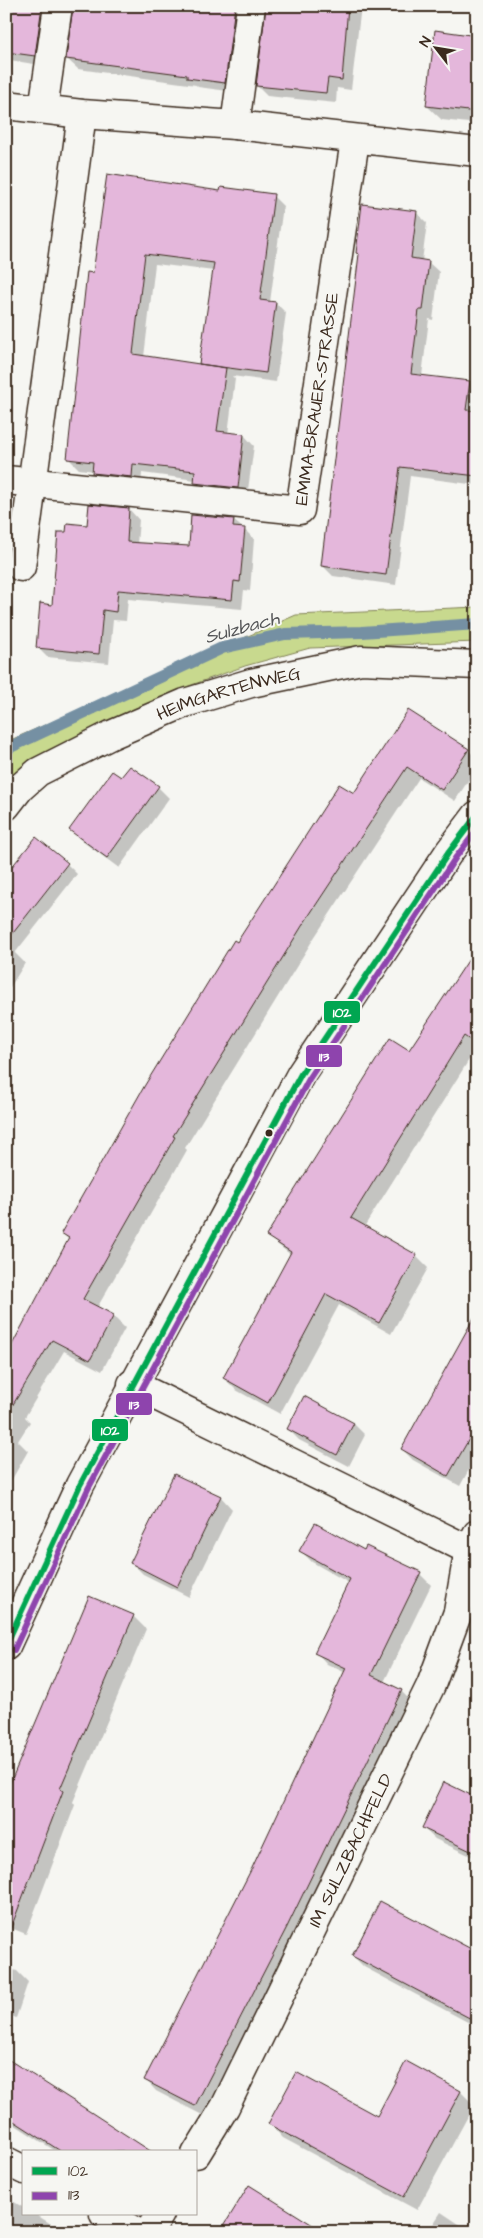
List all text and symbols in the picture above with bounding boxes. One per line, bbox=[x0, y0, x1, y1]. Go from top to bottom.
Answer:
north arrow bbox=[410, 22, 460, 72]
text: N bbox=[415, 33, 437, 51]
street label: EMMA-BRAUER-STRASSE bbox=[288, 290, 345, 507]
water label: Sulzbach bbox=[202, 605, 284, 651]
street label: HEIMGARTENWEG bbox=[153, 660, 303, 726]
line badge: 102 bbox=[323, 1000, 361, 1024]
text: 102 bbox=[333, 1003, 352, 1023]
line badge: 113 bbox=[305, 1044, 343, 1068]
text: 113 bbox=[319, 1047, 330, 1067]
unlabelled marker bbox=[264, 1128, 274, 1138]
line badge: 113 bbox=[115, 1392, 153, 1416]
text: 113 bbox=[129, 1395, 140, 1415]
line badge: 102 bbox=[91, 1418, 129, 1442]
text: 102 bbox=[101, 1421, 120, 1441]
street label: IM SULZBACHFELD bbox=[302, 1769, 399, 1931]
legend bbox=[22, 2150, 198, 2216]
text: 102 bbox=[68, 2161, 88, 2182]
text: 113 bbox=[68, 2185, 80, 2206]

